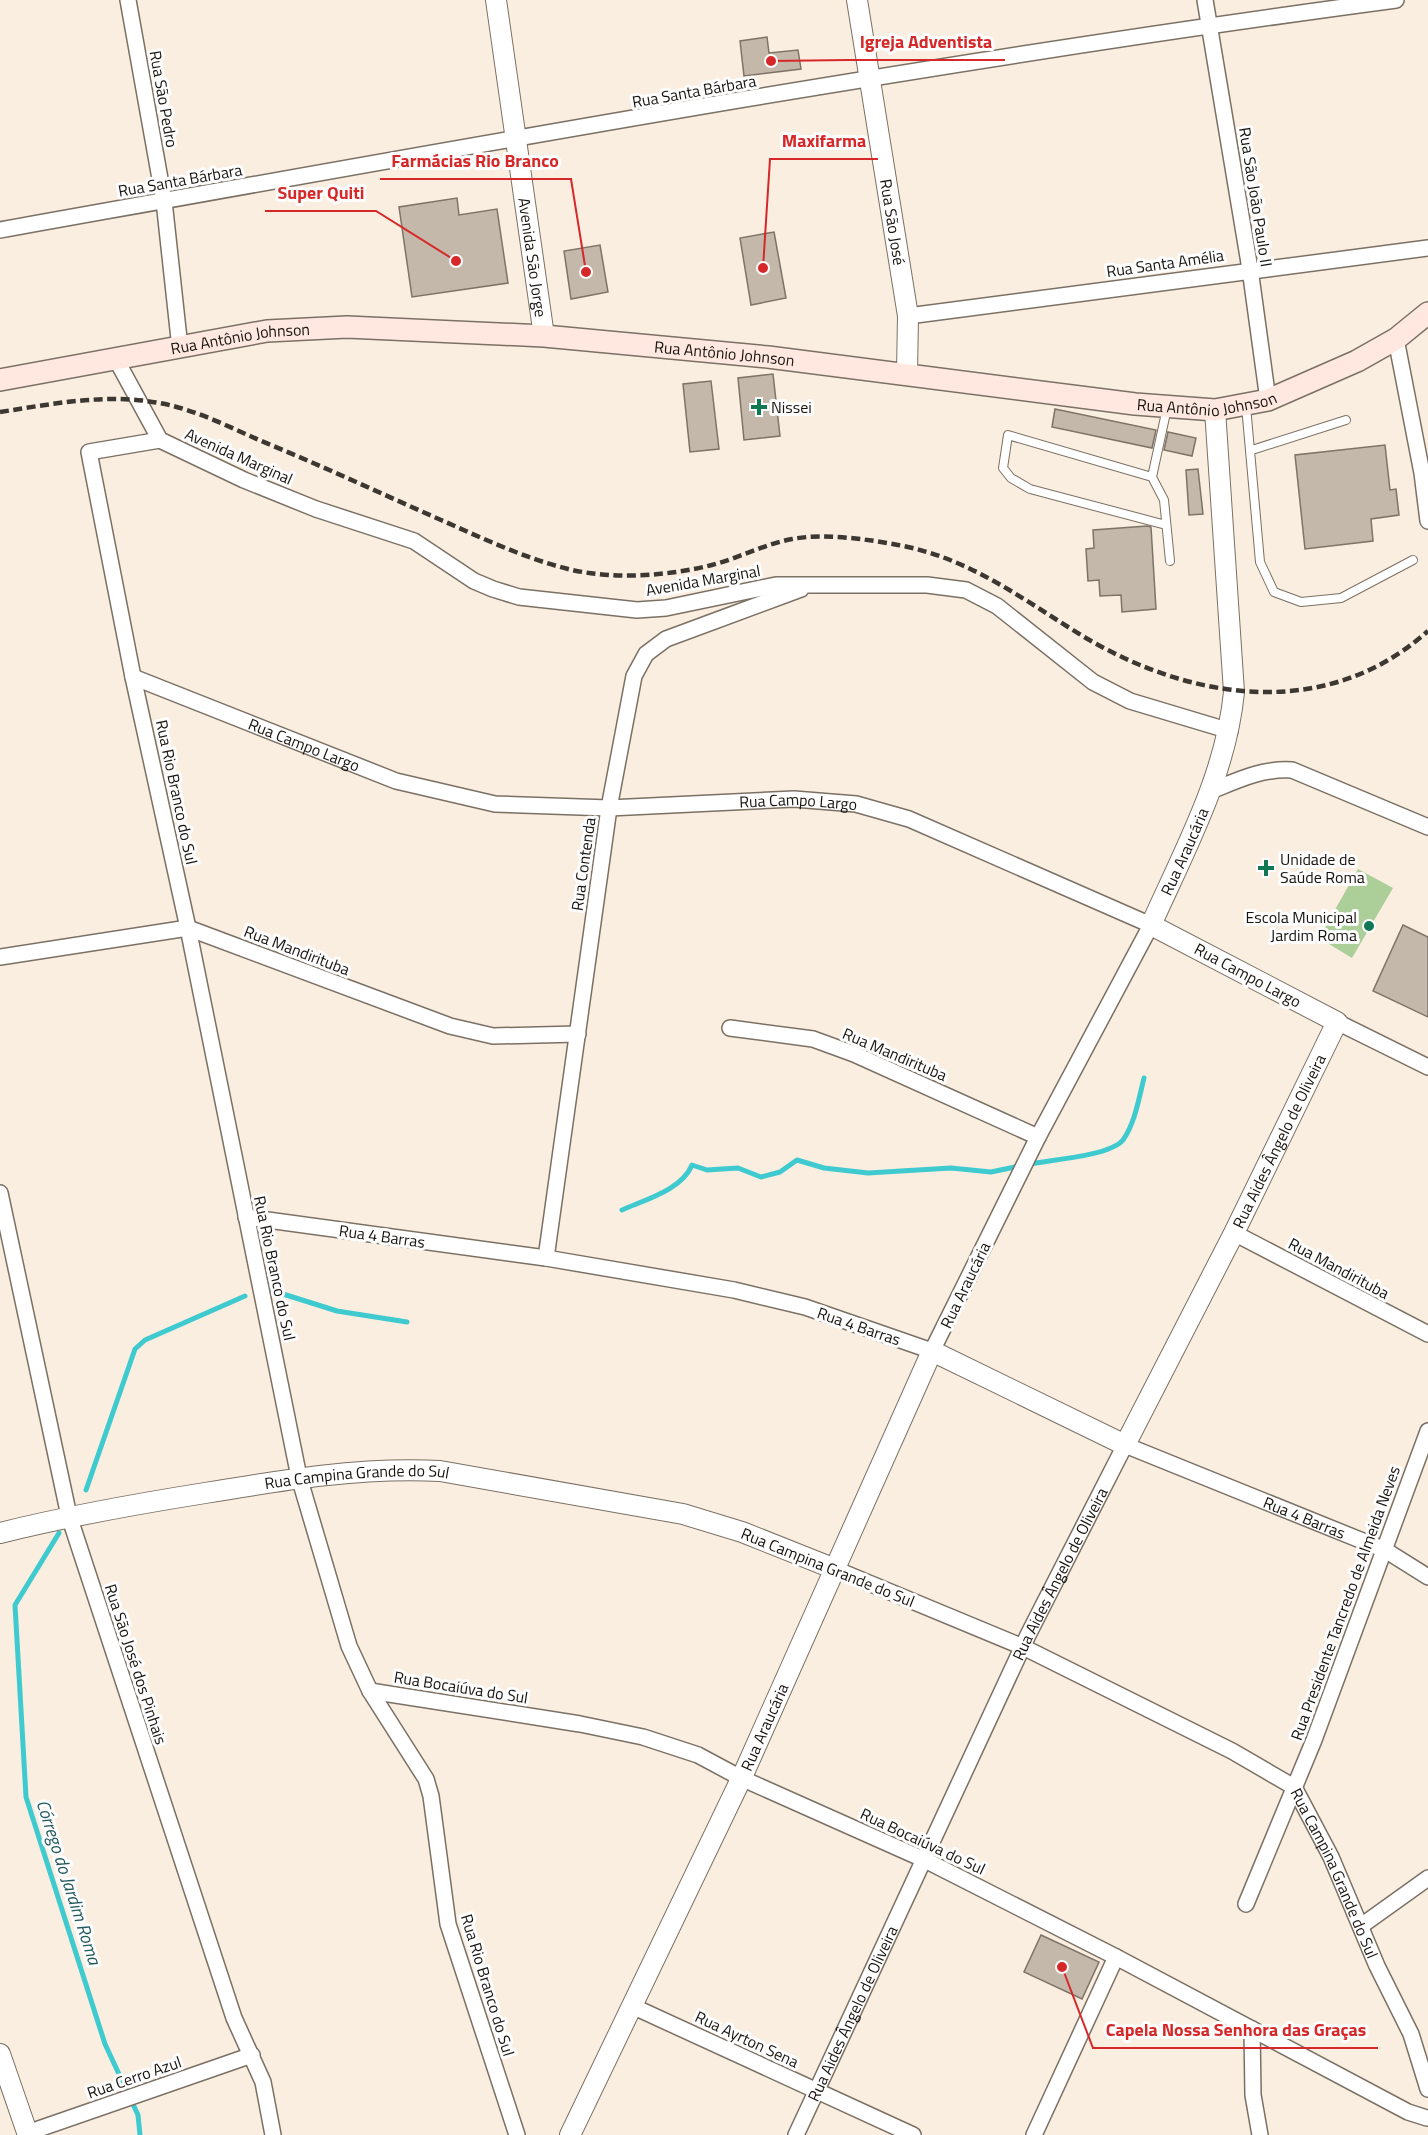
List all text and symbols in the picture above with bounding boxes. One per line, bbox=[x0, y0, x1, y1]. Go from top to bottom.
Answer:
callout: Igreja Adventista bbox=[848, 24, 1005, 60]
text: Igreja Adventista bbox=[860, 28, 992, 55]
street label: Rua São Pedro bbox=[144, 49, 184, 149]
street label: Rua Santa Bárbara bbox=[630, 68, 758, 114]
callout: Maxifarma bbox=[770, 123, 878, 159]
street label: Rua São João Paulo II bbox=[1233, 126, 1279, 268]
text: Maxifarma bbox=[782, 127, 866, 154]
callout: Farmácias Rio Branco bbox=[380, 143, 571, 179]
text: Farmácias Rio Branco bbox=[391, 147, 559, 174]
street label: Rua Santa Bárbara bbox=[116, 157, 244, 203]
callout: Super Quiti bbox=[265, 175, 376, 211]
street label: Rua São José bbox=[874, 177, 912, 267]
text: Super Quiti bbox=[278, 179, 364, 206]
street label: Avenida São Jorge bbox=[512, 196, 553, 319]
street label: Rua Santa Amélia bbox=[1105, 243, 1225, 283]
street label: Rua Antônio Johnson bbox=[169, 317, 311, 360]
street label: Rua Antônio Johnson bbox=[653, 334, 796, 372]
street label: Rua Antônio Johnson bbox=[1136, 386, 1281, 423]
place label: Nissei bbox=[771, 395, 812, 419]
marker: Nissei bbox=[752, 400, 766, 414]
street label: Avenida Marginal bbox=[181, 421, 297, 491]
street label: Avenida Marginal bbox=[644, 558, 762, 602]
street label: Rua Campo Largo bbox=[245, 712, 364, 778]
street label: Rua Rio Branco do Sul bbox=[150, 717, 204, 867]
street label: Rua Campo Largo bbox=[739, 787, 858, 816]
street label: Rua Araucária bbox=[1154, 804, 1214, 899]
street label: Rua Contenda bbox=[565, 816, 601, 912]
place label: Unidade de Saúde Roma bbox=[1280, 847, 1365, 889]
marker: Unidade de Saúde Roma bbox=[1257, 859, 1275, 877]
place label: Escola Municipal Jardim Roma bbox=[1245, 905, 1357, 947]
street label: Rua Mandirituba bbox=[241, 919, 353, 981]
marker: Escola Municipal Jardim Roma bbox=[1362, 919, 1376, 933]
street label: Rua Campo Largo bbox=[1190, 937, 1306, 1013]
street label: Rua Mandirituba bbox=[839, 1021, 951, 1087]
street label: Rua Aides Ângelo de Oliveira bbox=[1226, 1050, 1332, 1232]
street label: Rua Rio Branco do Sul bbox=[248, 1193, 302, 1343]
street label: Rua 4 Barras bbox=[337, 1218, 427, 1254]
street label: Rua Mandirituba bbox=[1284, 1231, 1394, 1305]
street label: Rua Araucária bbox=[934, 1238, 996, 1332]
street label: Rua 4 Barras bbox=[814, 1301, 904, 1351]
street label: Rua Campina Grande do Sul bbox=[263, 1458, 451, 1495]
street label: Rua Presidente Tancredo de Almeida Neves bbox=[1284, 1462, 1406, 1744]
street label: Rua Aides Ângelo de Oliveira bbox=[1006, 1483, 1113, 1664]
street label: Rua 4 Barras bbox=[1260, 1490, 1349, 1545]
street label: Rua Campina Grande do Sul bbox=[738, 1521, 918, 1613]
street label: Rua São José dos Pinhais bbox=[99, 1581, 173, 1747]
street label: Rua Bocaiúva do Sul bbox=[392, 1665, 530, 1709]
street label: Rua Araucária bbox=[734, 1679, 794, 1775]
street label: Rua Campina Grande do Sul bbox=[1285, 1784, 1384, 1962]
water label: Córrego do Jardim Roma bbox=[30, 1796, 109, 1969]
street label: Rua Bocaiúva do Sul bbox=[857, 1801, 989, 1881]
street label: Rua Rio Branco do Sul bbox=[455, 1911, 521, 2059]
street label: Rua Aides Ângelo de Oliveira bbox=[801, 1922, 904, 2105]
street label: Rua Ayrton Sena bbox=[691, 2004, 803, 2074]
callout: Capela Nossa Senhora das Graças bbox=[1093, 2012, 1378, 2048]
text: Capela Nossa Senhora das Graças bbox=[1106, 2016, 1366, 2043]
street label: Rua Cerro Azul bbox=[84, 2050, 184, 2104]

